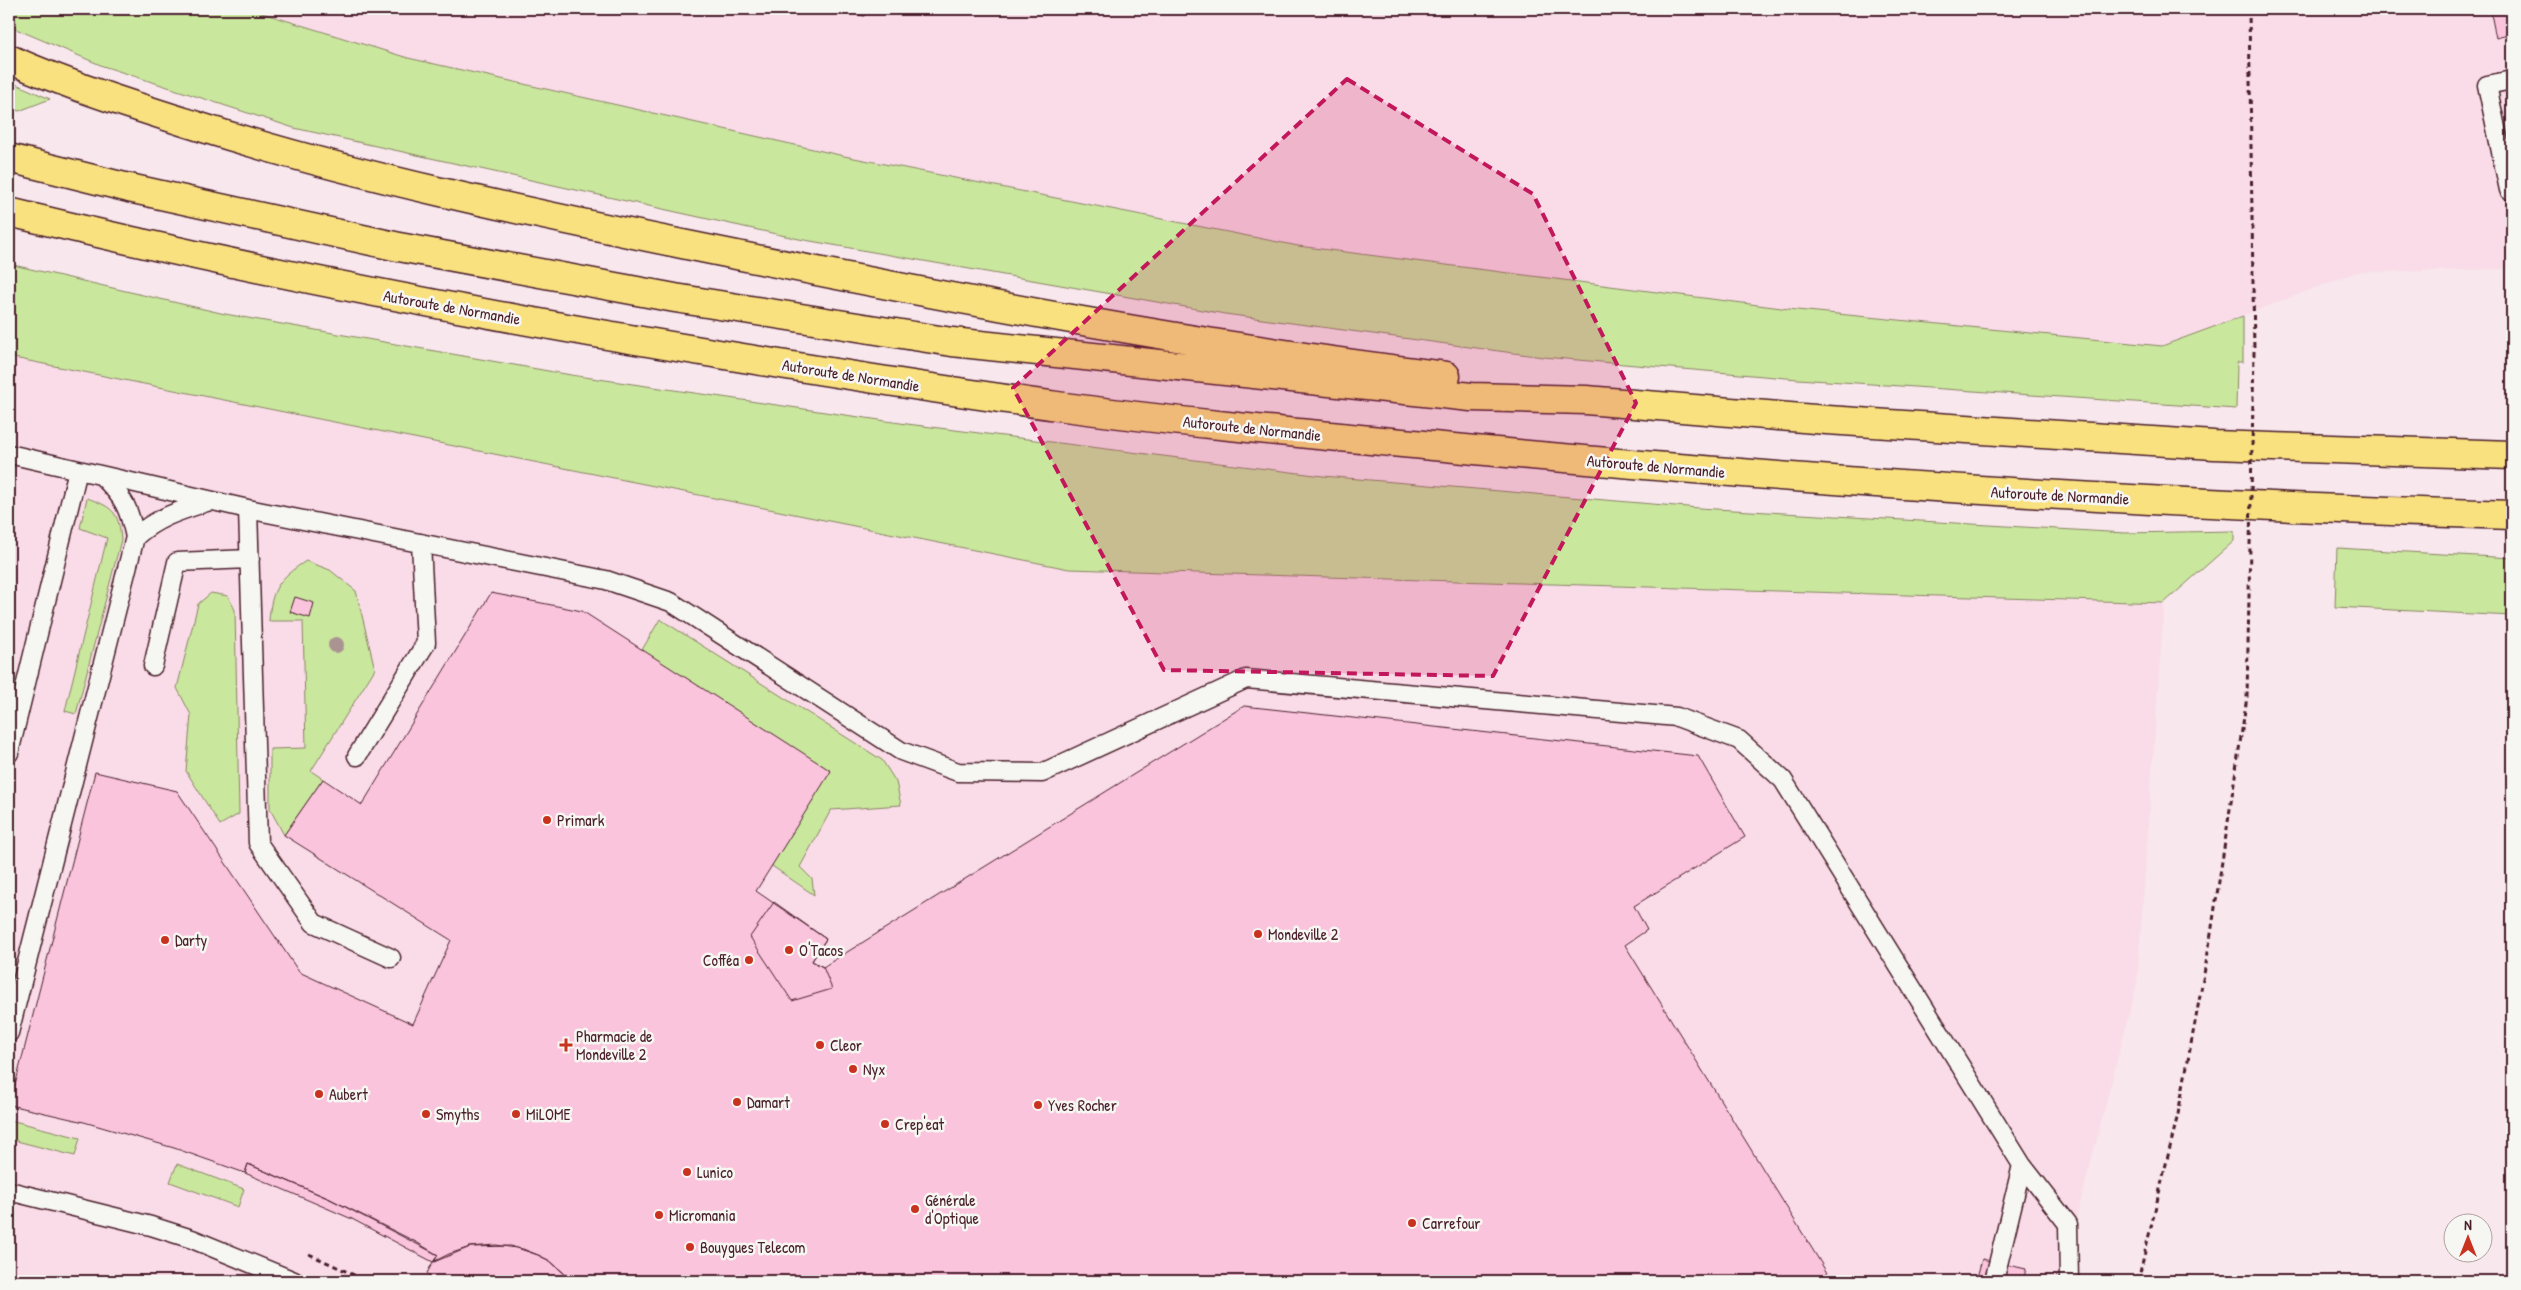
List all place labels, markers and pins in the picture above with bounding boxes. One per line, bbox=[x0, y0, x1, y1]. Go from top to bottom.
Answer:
place label: Primark bbox=[557, 809, 605, 831]
marker: Primark bbox=[541, 814, 553, 826]
place label: Mondeville 2 bbox=[1268, 923, 1339, 945]
marker: Mondeville 2 bbox=[1252, 928, 1264, 940]
place label: Darty bbox=[175, 929, 208, 951]
marker: Darty bbox=[159, 934, 171, 946]
place label: O'Tacos bbox=[799, 939, 843, 961]
marker: O'Tacos bbox=[783, 944, 795, 956]
place label: Cofféa bbox=[703, 949, 739, 971]
marker: Cofféa bbox=[743, 954, 755, 966]
place label: Pharmacie de Mondeville 2 bbox=[576, 1025, 653, 1065]
place label: Cleor bbox=[830, 1034, 862, 1056]
marker: Pharmacie de Mondeville 2 bbox=[560, 1039, 572, 1051]
marker: Cleor bbox=[814, 1039, 826, 1051]
place label: Nyx bbox=[863, 1058, 885, 1080]
marker: Nyx bbox=[847, 1063, 859, 1075]
place label: Aubert bbox=[329, 1083, 368, 1105]
marker: Aubert bbox=[313, 1088, 325, 1100]
place label: Damart bbox=[747, 1091, 790, 1113]
place label: Yves Rocher bbox=[1048, 1094, 1117, 1116]
marker: Damart bbox=[731, 1096, 743, 1108]
marker: Yves Rocher bbox=[1032, 1099, 1044, 1111]
place label: Smyths bbox=[436, 1103, 479, 1125]
place label: MiLOME bbox=[526, 1103, 571, 1125]
marker: Smyths bbox=[420, 1108, 432, 1120]
marker: MiLOME bbox=[510, 1108, 522, 1120]
place label: Crep'eat bbox=[895, 1113, 944, 1135]
marker: Crep'eat bbox=[879, 1118, 891, 1130]
place label: Lunico bbox=[697, 1161, 733, 1183]
marker: Lunico bbox=[681, 1166, 693, 1178]
place label: Générale d'Optique bbox=[925, 1189, 980, 1229]
marker: Générale d'Optique bbox=[909, 1203, 921, 1215]
place label: Micromania bbox=[669, 1204, 735, 1226]
marker: Micromania bbox=[653, 1209, 665, 1221]
place label: Carrefour bbox=[1422, 1212, 1480, 1234]
marker: Carrefour bbox=[1406, 1217, 1418, 1229]
place label: Bouygues Telecom bbox=[700, 1236, 806, 1258]
marker: Bouygues Telecom bbox=[684, 1241, 696, 1253]

